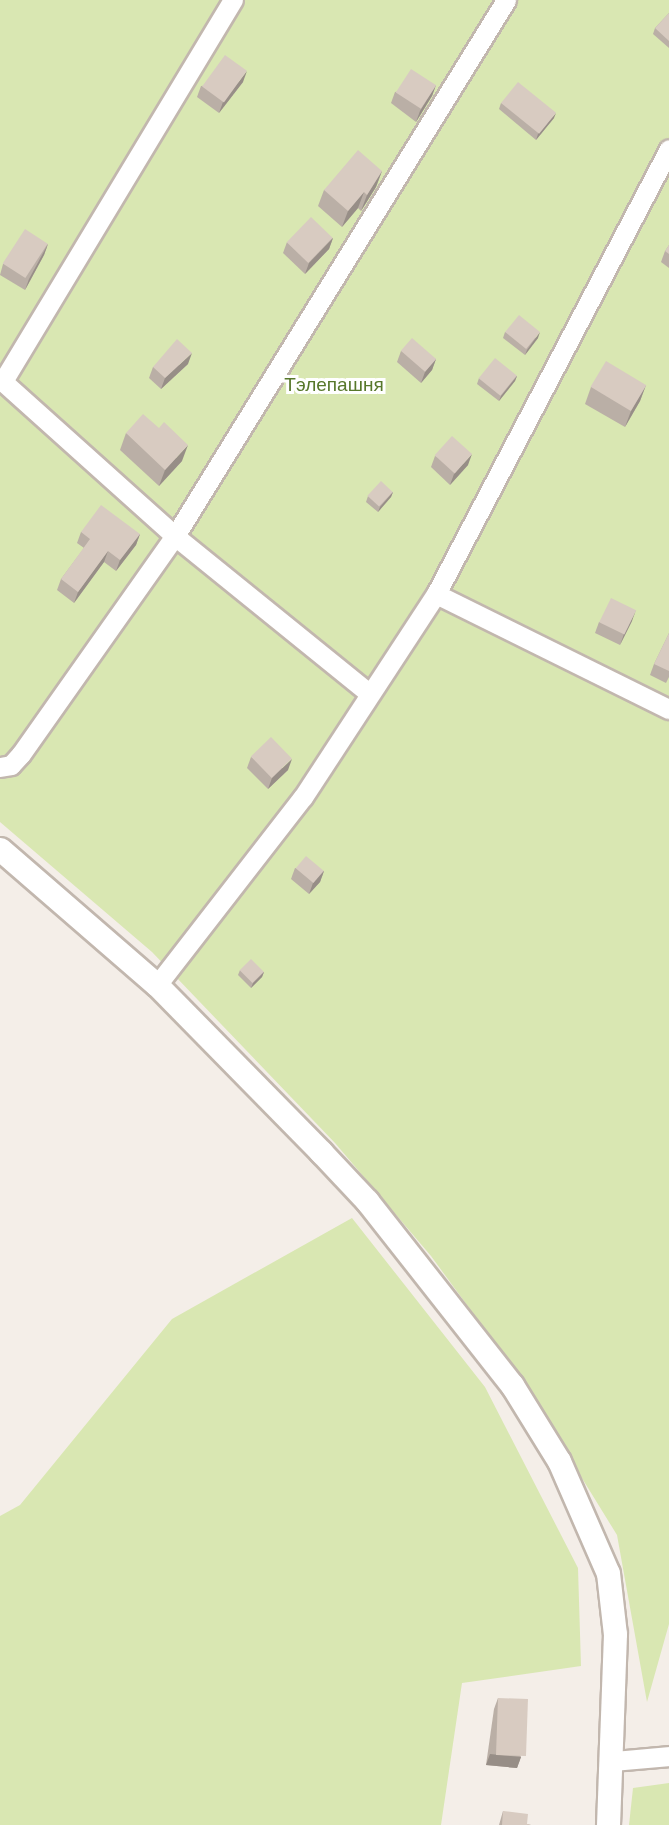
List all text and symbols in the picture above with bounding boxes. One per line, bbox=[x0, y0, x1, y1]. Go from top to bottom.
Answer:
park label: Тэлепашня bbox=[284, 374, 384, 396]

